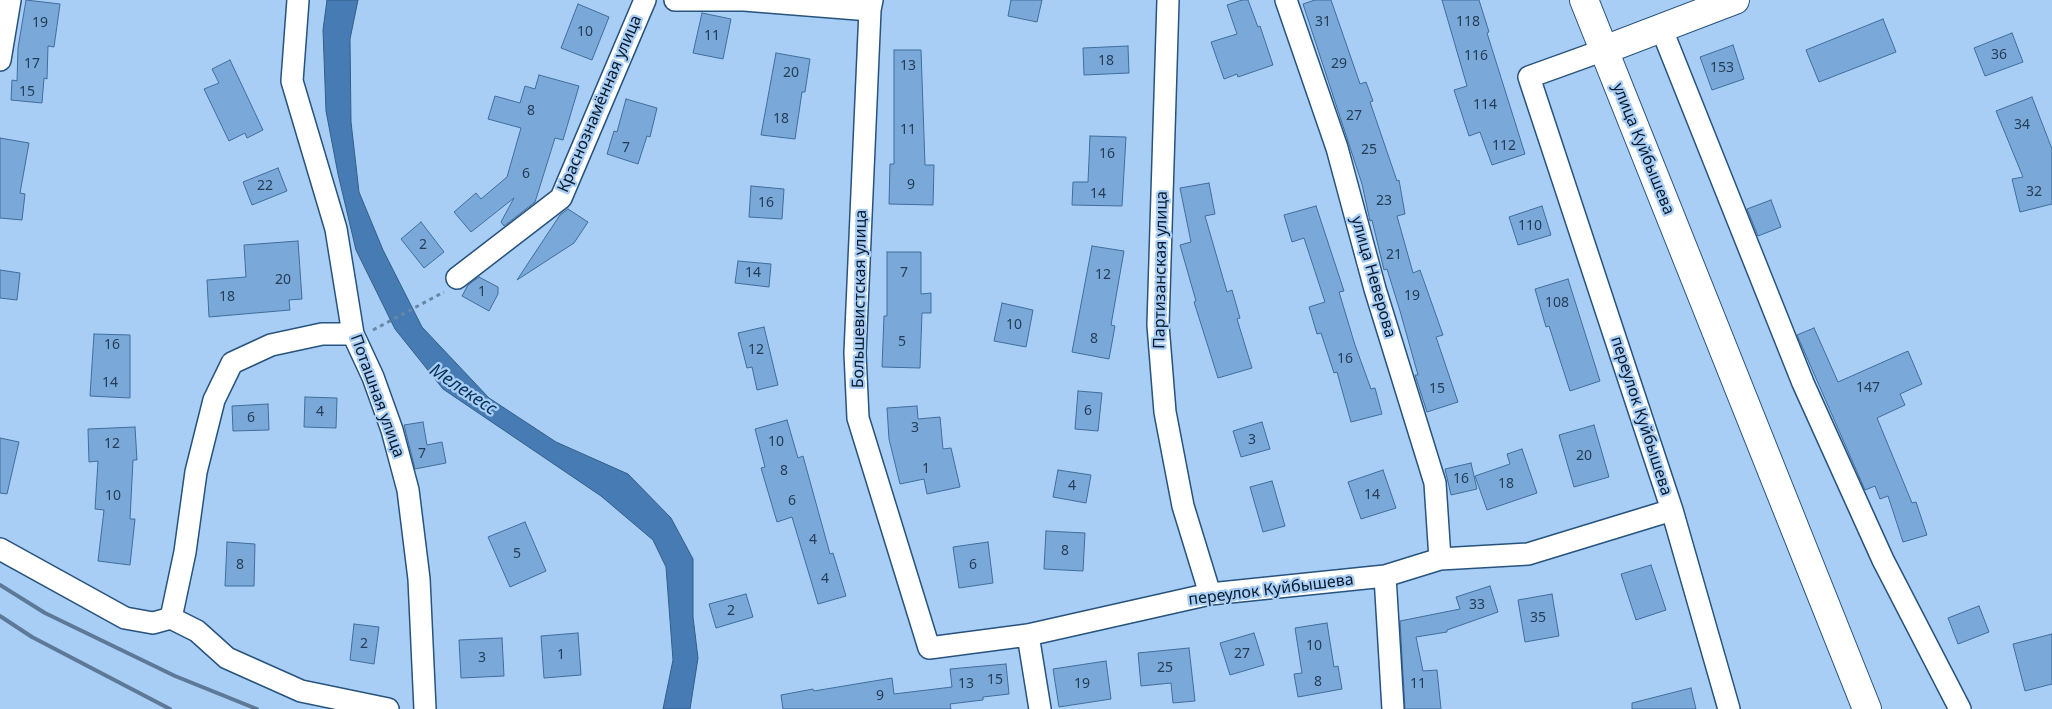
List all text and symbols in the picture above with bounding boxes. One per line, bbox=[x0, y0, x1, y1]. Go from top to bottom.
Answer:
street label: Краснознамённая улица bbox=[554, 12, 646, 196]
house number: 31 bbox=[1315, 14, 1331, 30]
house number: 118 bbox=[1456, 14, 1480, 30]
house number: 19 bbox=[32, 15, 48, 31]
house number: 10 bbox=[577, 24, 593, 40]
house number: 11 bbox=[704, 28, 720, 44]
house number: 36 bbox=[1991, 47, 2007, 63]
house number: 116 bbox=[1464, 48, 1488, 64]
house number: 18 bbox=[1098, 53, 1114, 69]
house number: 17 bbox=[24, 56, 40, 72]
house number: 29 bbox=[1331, 56, 1347, 72]
house number: 13 bbox=[900, 58, 916, 74]
house number: 153 bbox=[1710, 60, 1734, 76]
house number: 20 bbox=[783, 65, 799, 81]
street label: улица Куйбышева bbox=[1608, 80, 1678, 218]
house number: 15 bbox=[19, 84, 35, 100]
house number: 114 bbox=[1473, 97, 1497, 113]
house number: 8 bbox=[527, 103, 535, 119]
house number: 27 bbox=[1346, 108, 1362, 124]
house number: 18 bbox=[773, 111, 789, 127]
house number: 34 bbox=[2014, 117, 2030, 133]
house number: 11 bbox=[900, 122, 916, 138]
house number: 112 bbox=[1492, 138, 1516, 154]
house number: 7 bbox=[622, 140, 630, 156]
house number: 25 bbox=[1361, 142, 1377, 158]
house number: 16 bbox=[1099, 146, 1115, 162]
house number: 6 bbox=[522, 166, 530, 182]
house number: 9 bbox=[907, 177, 915, 193]
house number: 22 bbox=[257, 178, 273, 194]
house number: 32 bbox=[2026, 184, 2042, 200]
house number: 14 bbox=[1090, 186, 1106, 202]
street label: Партизанская улица bbox=[1150, 191, 1172, 349]
house number: 23 bbox=[1376, 193, 1392, 209]
house number: 16 bbox=[758, 195, 774, 211]
street label: Большевистская улица bbox=[849, 210, 871, 388]
street label: улица Неверова bbox=[1347, 214, 1399, 340]
house number: 110 bbox=[1518, 218, 1542, 234]
house number: 2 bbox=[419, 237, 427, 253]
house number: 21 bbox=[1386, 247, 1402, 263]
house number: 14 bbox=[745, 265, 761, 281]
house number: 7 bbox=[900, 265, 908, 281]
house number: 12 bbox=[1095, 267, 1111, 283]
house number: 20 bbox=[275, 272, 291, 288]
house number: 1 bbox=[478, 284, 486, 300]
house number: 19 bbox=[1404, 288, 1420, 304]
house number: 18 bbox=[219, 289, 235, 305]
house number: 108 bbox=[1545, 295, 1569, 311]
house number: 10 bbox=[1006, 317, 1022, 333]
house number: 8 bbox=[1090, 331, 1098, 347]
street label: Поташная улица bbox=[346, 332, 408, 460]
house number: 5 bbox=[898, 334, 906, 350]
street label: переулок Куйбышева bbox=[1606, 334, 1676, 498]
house number: 16 bbox=[104, 337, 120, 353]
house number: 12 bbox=[748, 342, 764, 358]
house number: 16 bbox=[1337, 351, 1353, 367]
water label: Мелекесс bbox=[425, 360, 501, 420]
house number: 14 bbox=[102, 375, 118, 391]
house number: 147 bbox=[1856, 380, 1880, 396]
house number: 15 bbox=[1429, 381, 1445, 397]
house number: 6 bbox=[1084, 403, 1092, 419]
house number: 4 bbox=[316, 404, 324, 420]
house number: 6 bbox=[247, 410, 255, 426]
house number: 3 bbox=[911, 420, 919, 436]
house number: 3 bbox=[1248, 432, 1256, 448]
house number: 10 bbox=[768, 434, 784, 450]
house number: 12 bbox=[104, 436, 120, 452]
house number: 7 bbox=[418, 446, 426, 462]
house number: 20 bbox=[1576, 448, 1592, 464]
house number: 1 bbox=[922, 461, 930, 477]
house number: 8 bbox=[780, 463, 788, 479]
house number: 16 bbox=[1453, 471, 1469, 487]
house number: 18 bbox=[1498, 476, 1514, 492]
house number: 4 bbox=[1068, 478, 1076, 494]
house number: 14 bbox=[1364, 487, 1380, 503]
house number: 10 bbox=[105, 488, 121, 504]
house number: 6 bbox=[788, 493, 796, 509]
house number: 4 bbox=[809, 532, 817, 548]
house number: 8 bbox=[1061, 543, 1069, 559]
house number: 5 bbox=[513, 546, 521, 562]
house number: 8 bbox=[236, 557, 244, 573]
house number: 6 bbox=[969, 557, 977, 573]
street label: переулок Куйбышева bbox=[1187, 570, 1355, 610]
house number: 4 bbox=[821, 571, 829, 587]
house number: 33 bbox=[1469, 597, 1485, 613]
house number: 2 bbox=[727, 603, 735, 619]
house number: 35 bbox=[1530, 610, 1546, 626]
house number: 2 bbox=[360, 636, 368, 652]
house number: 10 bbox=[1306, 638, 1322, 654]
house number: 27 bbox=[1234, 646, 1250, 662]
house number: 1 bbox=[557, 647, 565, 663]
house number: 3 bbox=[478, 650, 486, 666]
house number: 25 bbox=[1157, 660, 1173, 676]
house number: 15 bbox=[987, 672, 1003, 688]
house number: 8 bbox=[1314, 674, 1322, 690]
house number: 13 bbox=[958, 676, 974, 692]
house number: 19 bbox=[1074, 676, 1090, 692]
house number: 11 bbox=[1410, 676, 1426, 692]
house number: 9 bbox=[876, 688, 884, 704]

